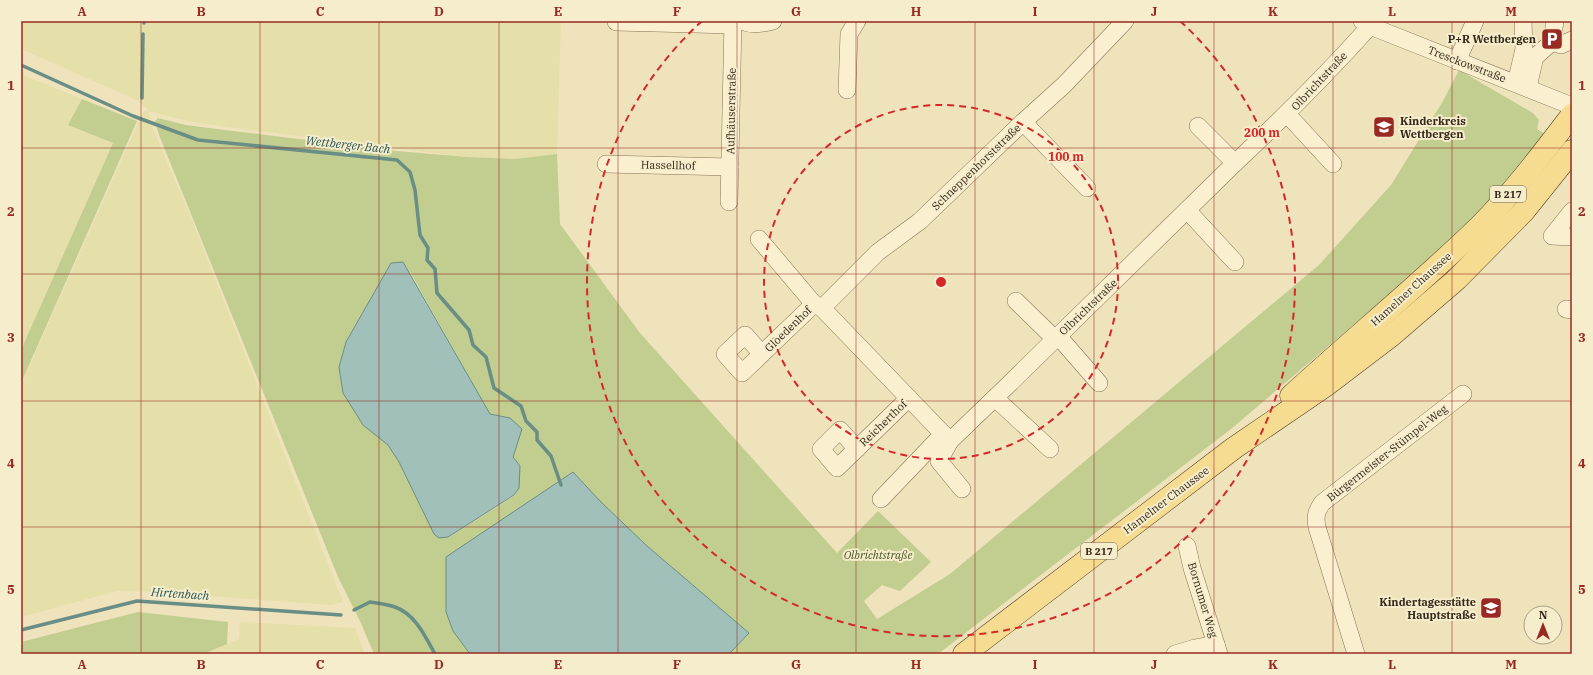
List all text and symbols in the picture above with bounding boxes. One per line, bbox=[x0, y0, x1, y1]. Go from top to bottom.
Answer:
text: A bbox=[77, 3, 87, 20]
text: B bbox=[196, 3, 206, 20]
text: C bbox=[316, 3, 325, 20]
text: D bbox=[434, 3, 444, 20]
text: E bbox=[554, 3, 562, 20]
text: F bbox=[673, 3, 681, 20]
text: G bbox=[791, 3, 801, 20]
text: H bbox=[911, 3, 922, 20]
text: I bbox=[1033, 3, 1038, 20]
text: J bbox=[1151, 3, 1158, 20]
text: K bbox=[1268, 3, 1278, 20]
text: L bbox=[1388, 3, 1396, 20]
text: M bbox=[1505, 3, 1517, 20]
parking icon: P+R Wettbergen bbox=[1539, 26, 1565, 52]
place label: P+R Wettbergen bbox=[1448, 32, 1536, 46]
street label: Tresckowstraße bbox=[1426, 43, 1508, 85]
street label: Olbrichtstraße bbox=[1288, 49, 1350, 113]
street label: Aufhäuserstraße bbox=[723, 67, 739, 154]
text: 1 bbox=[7, 77, 15, 94]
text: 1 bbox=[1578, 77, 1586, 94]
school or university icon: Kinderkreis Wettbergen bbox=[1371, 114, 1397, 140]
place label: Kinderkreis Wettbergen bbox=[1400, 114, 1466, 141]
street label: Schneppenhorststraße bbox=[928, 121, 1024, 213]
text: 200 m bbox=[1244, 125, 1280, 140]
water label: Wettberger Bach bbox=[305, 133, 391, 156]
text: 100 m bbox=[1048, 149, 1084, 164]
street label: Hassellhof bbox=[641, 158, 697, 172]
road number: B 217 bbox=[1490, 186, 1526, 202]
text: 2 bbox=[7, 203, 15, 220]
text: 2 bbox=[1578, 203, 1586, 220]
street label: Hamelner Chaussee bbox=[1368, 249, 1454, 329]
centre of rings bbox=[934, 275, 948, 289]
street label: Olbrichtstraße bbox=[1056, 276, 1120, 338]
street label: Gloedenhof bbox=[762, 302, 815, 355]
text: 3 bbox=[7, 329, 15, 346]
text: 3 bbox=[1578, 329, 1586, 346]
street label: Reicherthof bbox=[856, 396, 911, 449]
street label: Bürgermeister-Stümpel-Weg bbox=[1324, 402, 1450, 504]
text: 4 bbox=[7, 455, 15, 472]
text: 4 bbox=[1578, 455, 1586, 472]
street label: Hamelner Chaussee bbox=[1120, 463, 1212, 537]
road number: B 217 bbox=[1081, 543, 1117, 559]
park label: Olbrichtstraße bbox=[844, 548, 912, 562]
street label: Bornumer Weg bbox=[1185, 561, 1221, 639]
text: 5 bbox=[7, 581, 15, 598]
text: 5 bbox=[1578, 581, 1586, 598]
water label: Hirtenbach bbox=[149, 584, 210, 603]
place label: Kindertagesstätte Hauptstraße bbox=[1379, 595, 1476, 622]
school or university icon: Kindertagesstätte Hauptstraße bbox=[1478, 595, 1504, 621]
north arrow bbox=[1523, 605, 1563, 645]
text: N bbox=[1539, 608, 1548, 622]
text: A bbox=[77, 656, 87, 673]
text: B bbox=[196, 656, 206, 673]
text: C bbox=[316, 656, 325, 673]
text: D bbox=[434, 656, 444, 673]
text: E bbox=[554, 656, 562, 673]
text: F bbox=[673, 656, 681, 673]
text: G bbox=[791, 656, 801, 673]
text: H bbox=[911, 656, 922, 673]
text: I bbox=[1033, 656, 1038, 673]
text: J bbox=[1151, 656, 1158, 673]
text: K bbox=[1268, 656, 1278, 673]
text: L bbox=[1388, 656, 1396, 673]
text: M bbox=[1505, 656, 1517, 673]

